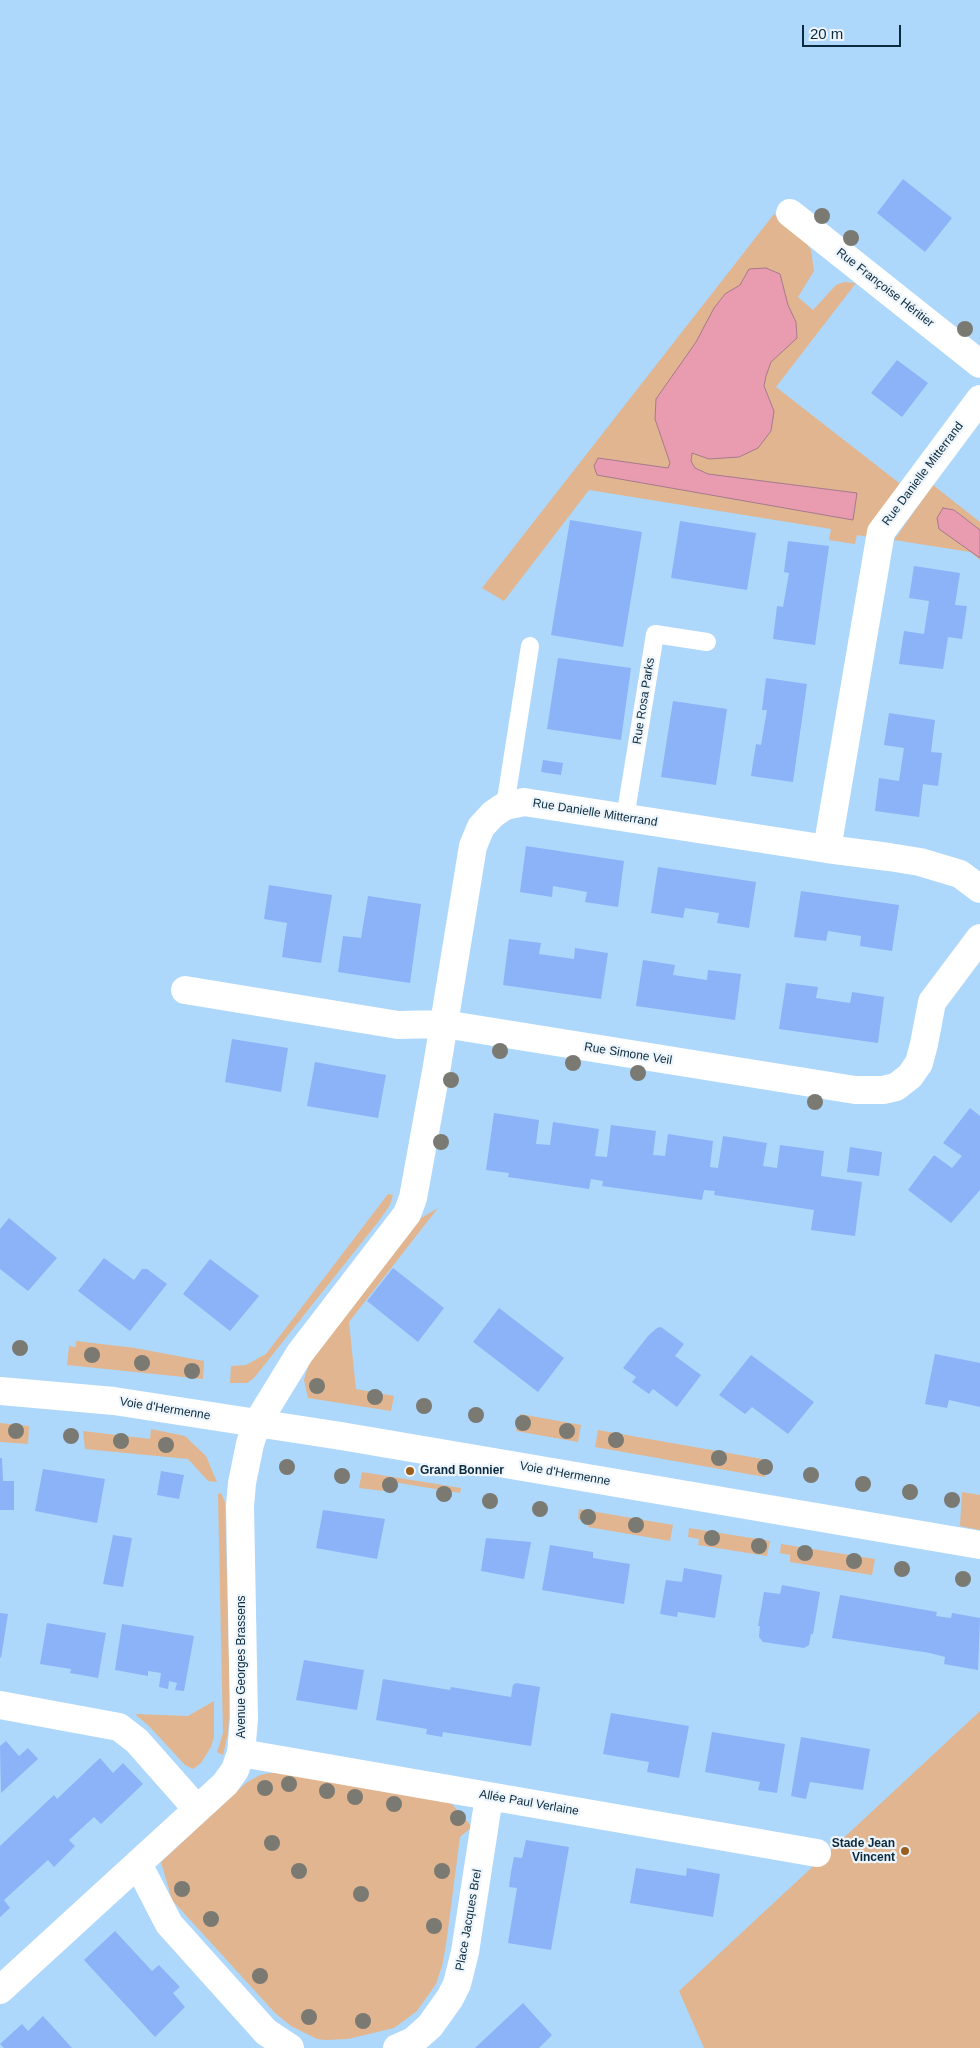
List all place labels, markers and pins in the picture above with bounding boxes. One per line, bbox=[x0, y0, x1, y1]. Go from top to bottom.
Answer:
place label: Grand Bonnier bbox=[420, 1464, 504, 1478]
marker: Grand Bonnier bbox=[404, 1465, 416, 1477]
place label: Stade Jean Vincent bbox=[832, 1837, 895, 1865]
marker: Stade Jean Vincent bbox=[899, 1845, 911, 1857]

